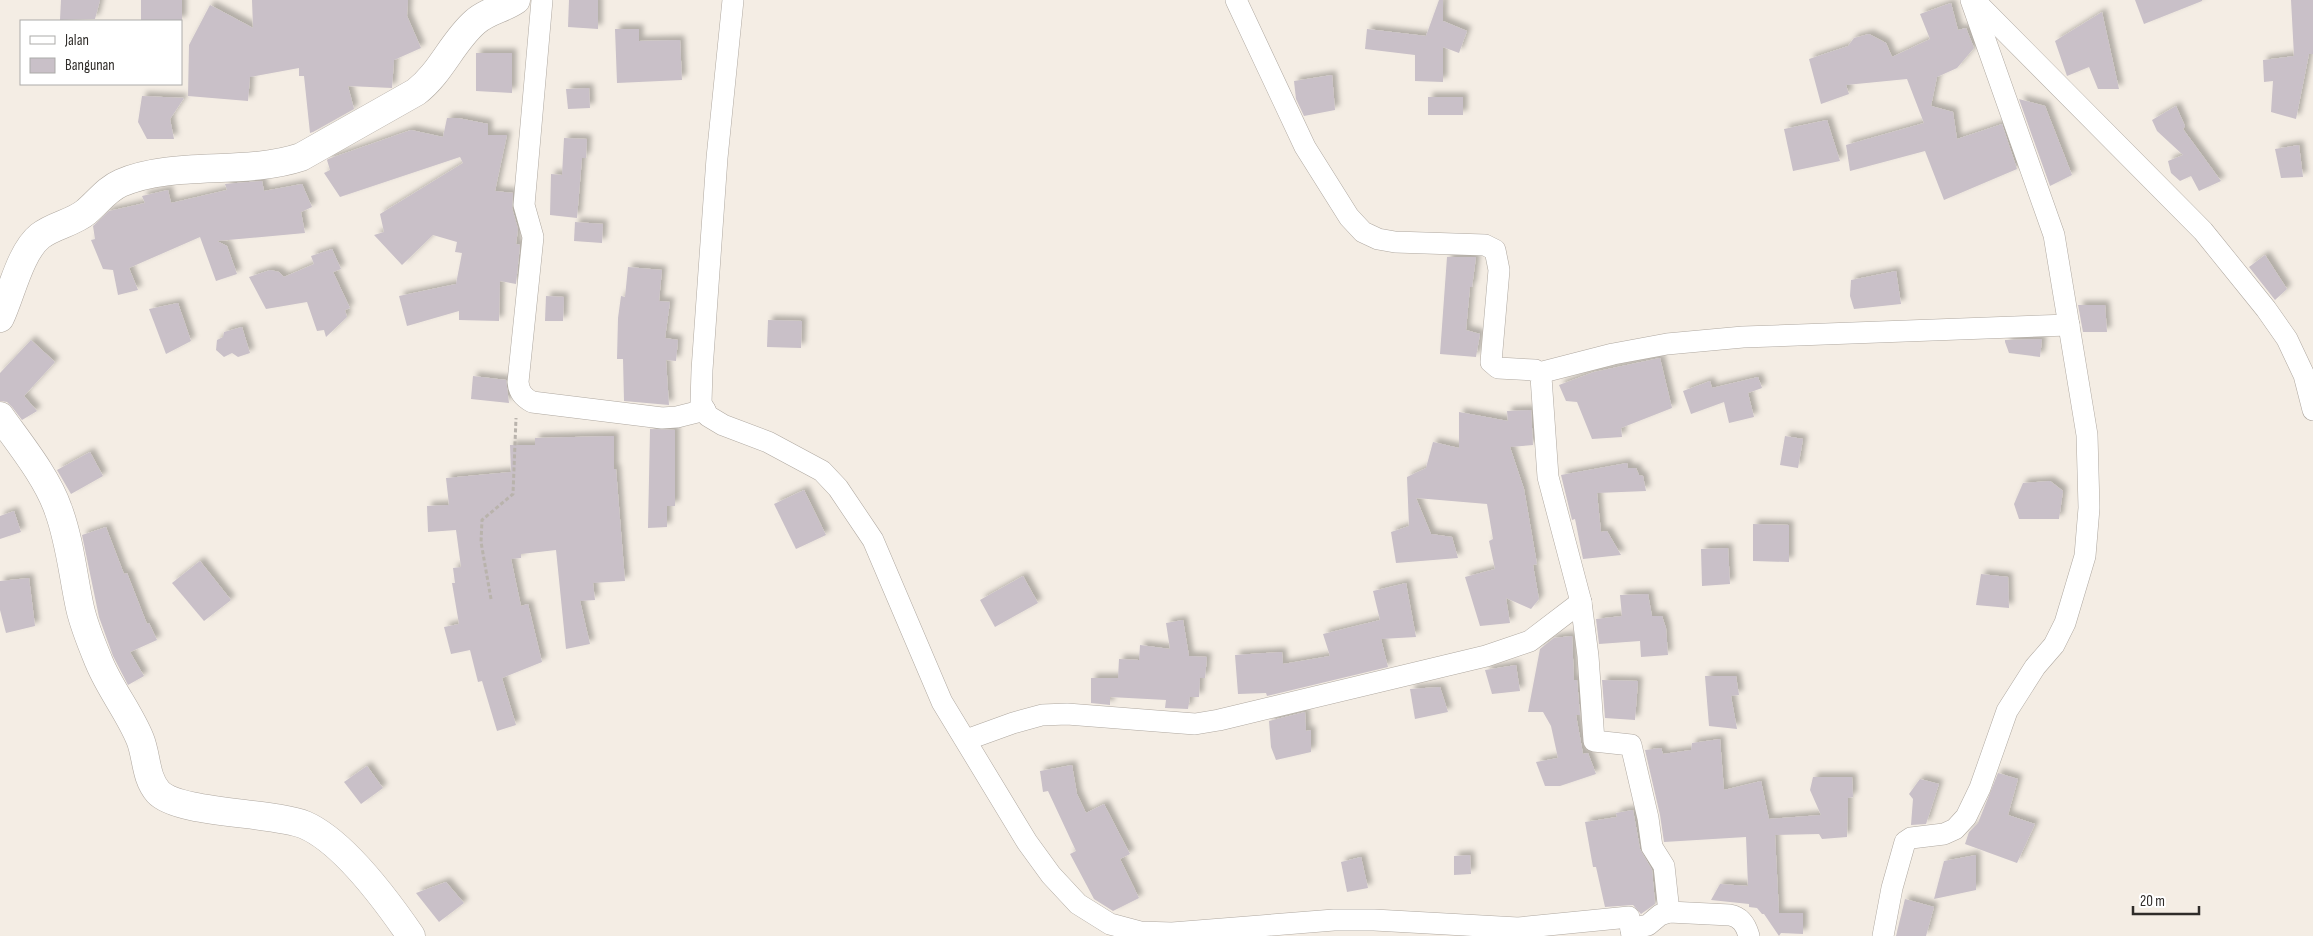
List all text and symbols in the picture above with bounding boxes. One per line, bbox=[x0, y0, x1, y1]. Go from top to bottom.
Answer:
legend bbox=[20, 20, 182, 85]
text: Jalan bbox=[64, 31, 89, 50]
text: Bangunan bbox=[65, 56, 115, 75]
scale bar bbox=[2133, 884, 2199, 916]
text: 20 m bbox=[2140, 892, 2165, 911]

